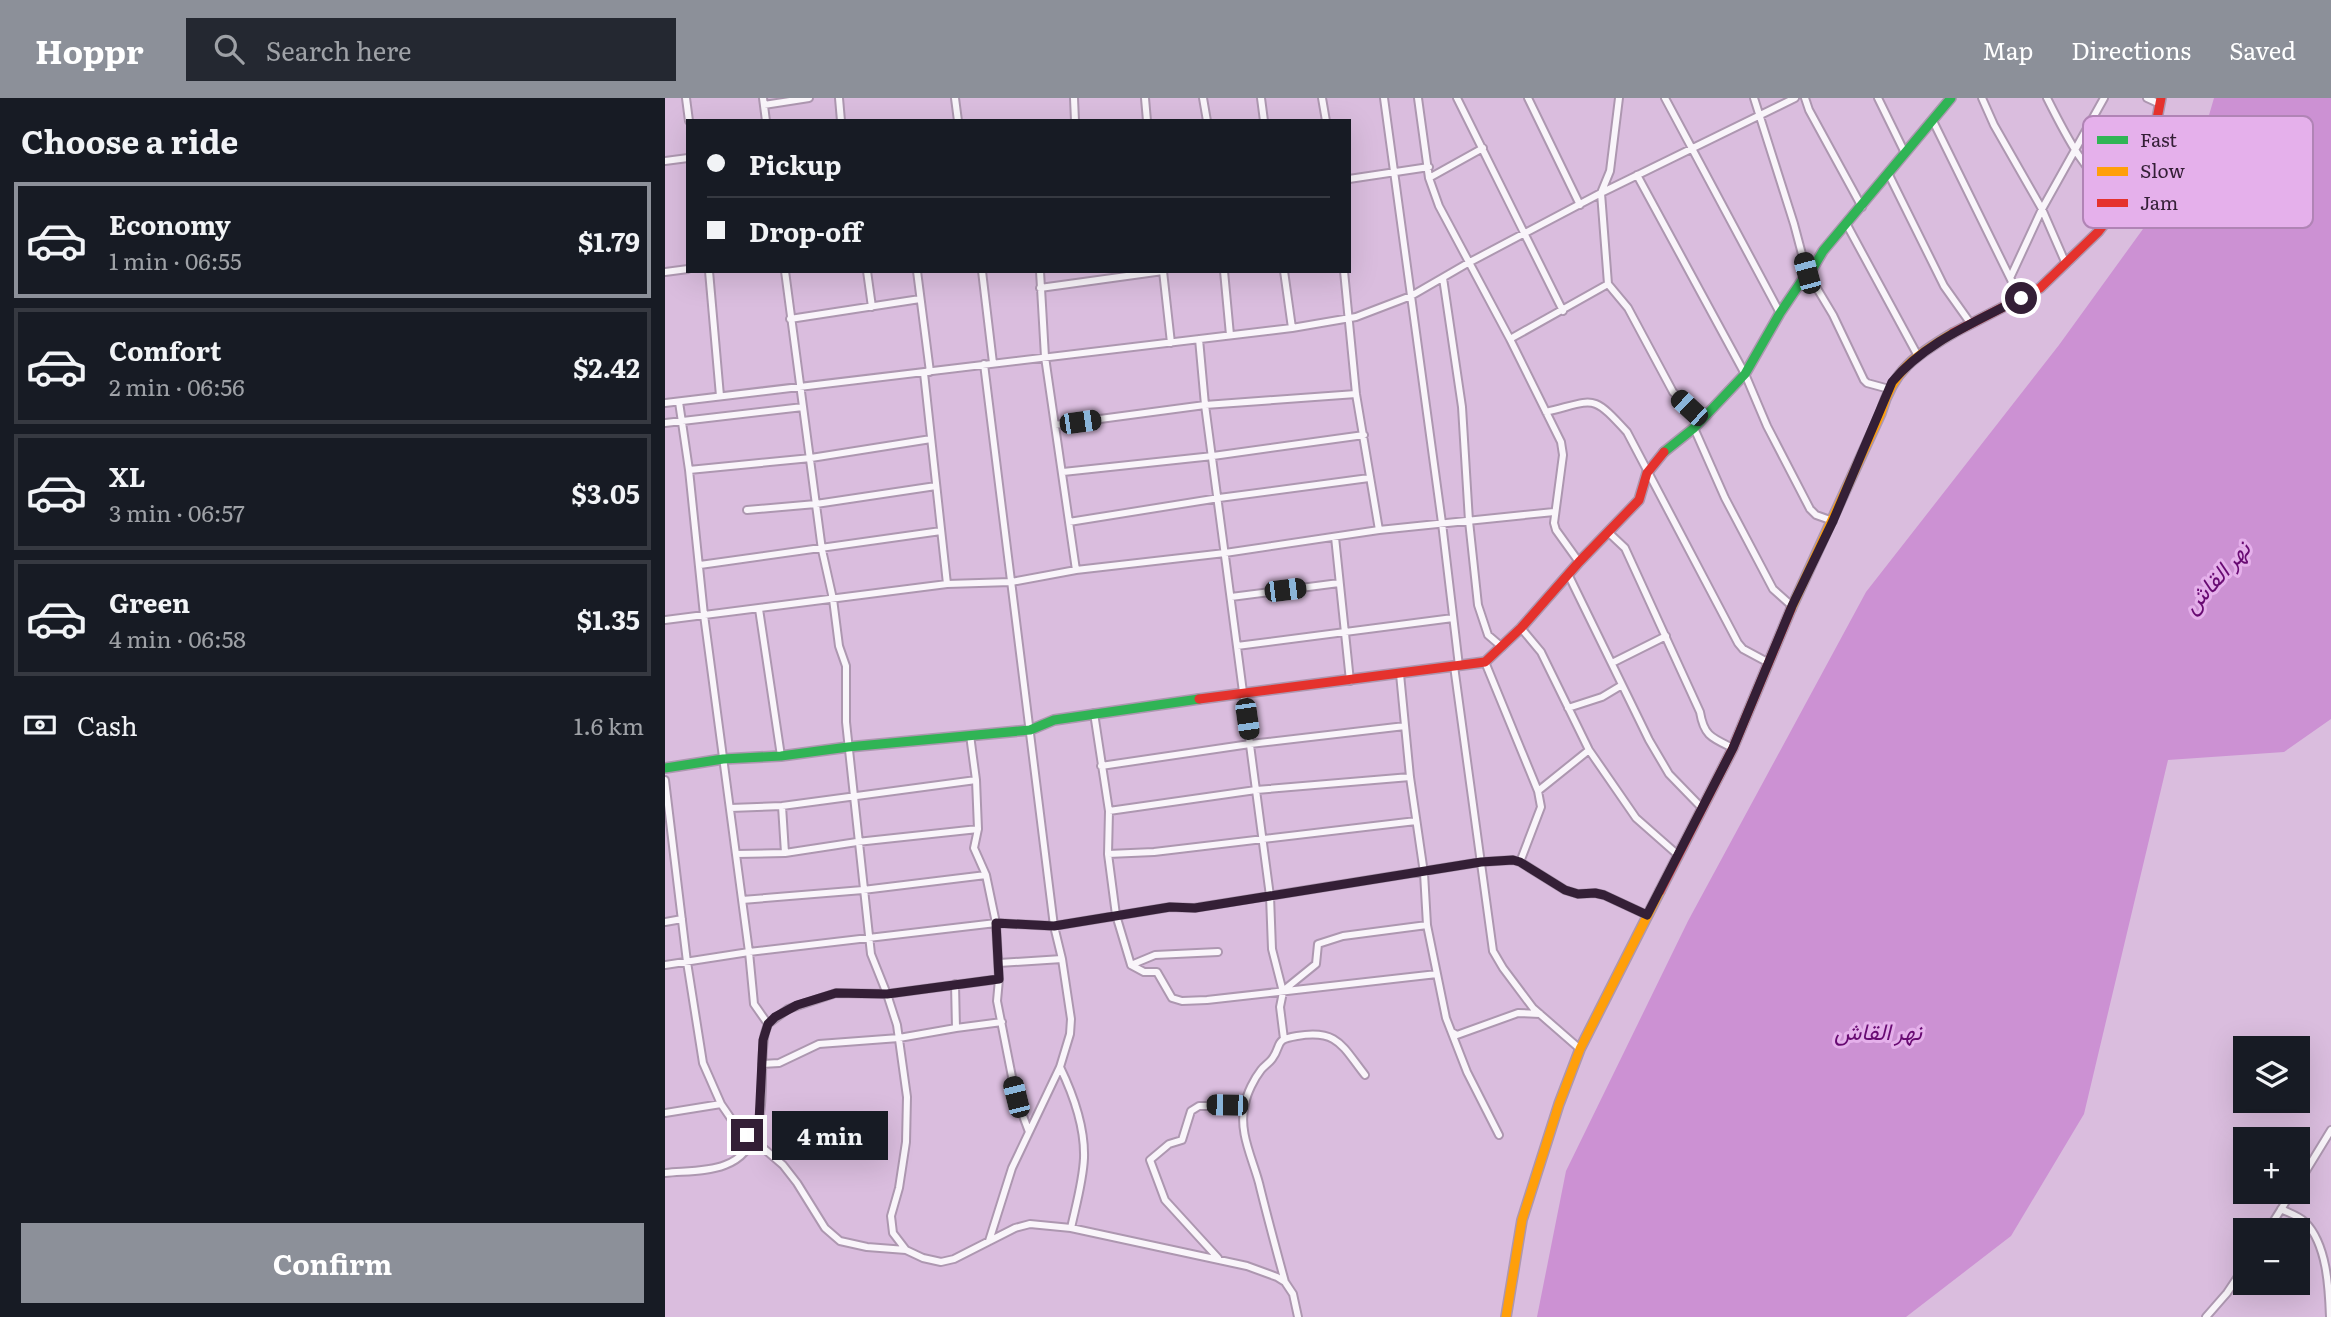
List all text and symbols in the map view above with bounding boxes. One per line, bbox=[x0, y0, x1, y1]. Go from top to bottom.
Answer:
search box bbox=[186, 18, 676, 81]
text: Hoppr bbox=[35, 25, 144, 74]
icon: search bbox=[210, 30, 248, 68]
text: Search here bbox=[266, 30, 412, 69]
text: Map bbox=[1982, 32, 2033, 67]
text: Directions bbox=[2071, 32, 2191, 67]
text: Saved bbox=[2229, 32, 2296, 67]
text: Choose a ride bbox=[21, 116, 238, 164]
legend bbox=[2083, 116, 2313, 228]
text: Fast bbox=[2140, 125, 2177, 153]
text: Pickup bbox=[749, 144, 841, 183]
text: Slow bbox=[2140, 156, 2185, 184]
text: Jam bbox=[2140, 188, 2178, 216]
text: Economy bbox=[109, 204, 231, 243]
icon: car bbox=[25, 209, 88, 272]
text: Drop-off bbox=[749, 211, 862, 250]
text: $1.79 bbox=[578, 221, 640, 260]
text: 1 min · 06:55 bbox=[109, 243, 242, 277]
car bbox=[1792, 250, 1823, 296]
route start bbox=[2005, 282, 2037, 314]
text: Comfort bbox=[109, 330, 221, 369]
icon: car bbox=[25, 335, 88, 398]
text: $2.42 bbox=[573, 347, 640, 386]
text: 2 min · 06:56 bbox=[109, 369, 245, 403]
car bbox=[1667, 386, 1712, 430]
car bbox=[1058, 409, 1103, 435]
text: XL bbox=[109, 456, 146, 495]
icon: car bbox=[25, 461, 88, 524]
text: $3.05 bbox=[571, 473, 640, 512]
text: 3 min · 06:57 bbox=[109, 495, 245, 529]
water label: نهر القاش bbox=[2173, 531, 2258, 620]
car bbox=[1263, 577, 1308, 603]
text: Green bbox=[109, 582, 190, 621]
icon: car bbox=[25, 587, 88, 650]
text: $1.35 bbox=[577, 599, 640, 638]
text: 4 min · 06:58 bbox=[109, 621, 246, 655]
car bbox=[1234, 697, 1261, 741]
text: Cash bbox=[77, 705, 138, 744]
icon: cash bbox=[21, 706, 59, 744]
text: 1.6 km bbox=[574, 708, 644, 742]
water label: نهر القاش bbox=[1834, 1013, 1923, 1047]
map controls bbox=[2233, 1036, 2310, 1295]
button: layers bbox=[2233, 1036, 2310, 1113]
car bbox=[1001, 1074, 1032, 1120]
car bbox=[1206, 1094, 1249, 1116]
callout: 4 min bbox=[771, 1110, 887, 1160]
text: 4 min bbox=[797, 1118, 863, 1152]
route end bbox=[731, 1119, 763, 1151]
button: + bbox=[2233, 1127, 2310, 1204]
button: − bbox=[2233, 1218, 2310, 1295]
button: Confirm bbox=[21, 1223, 644, 1303]

